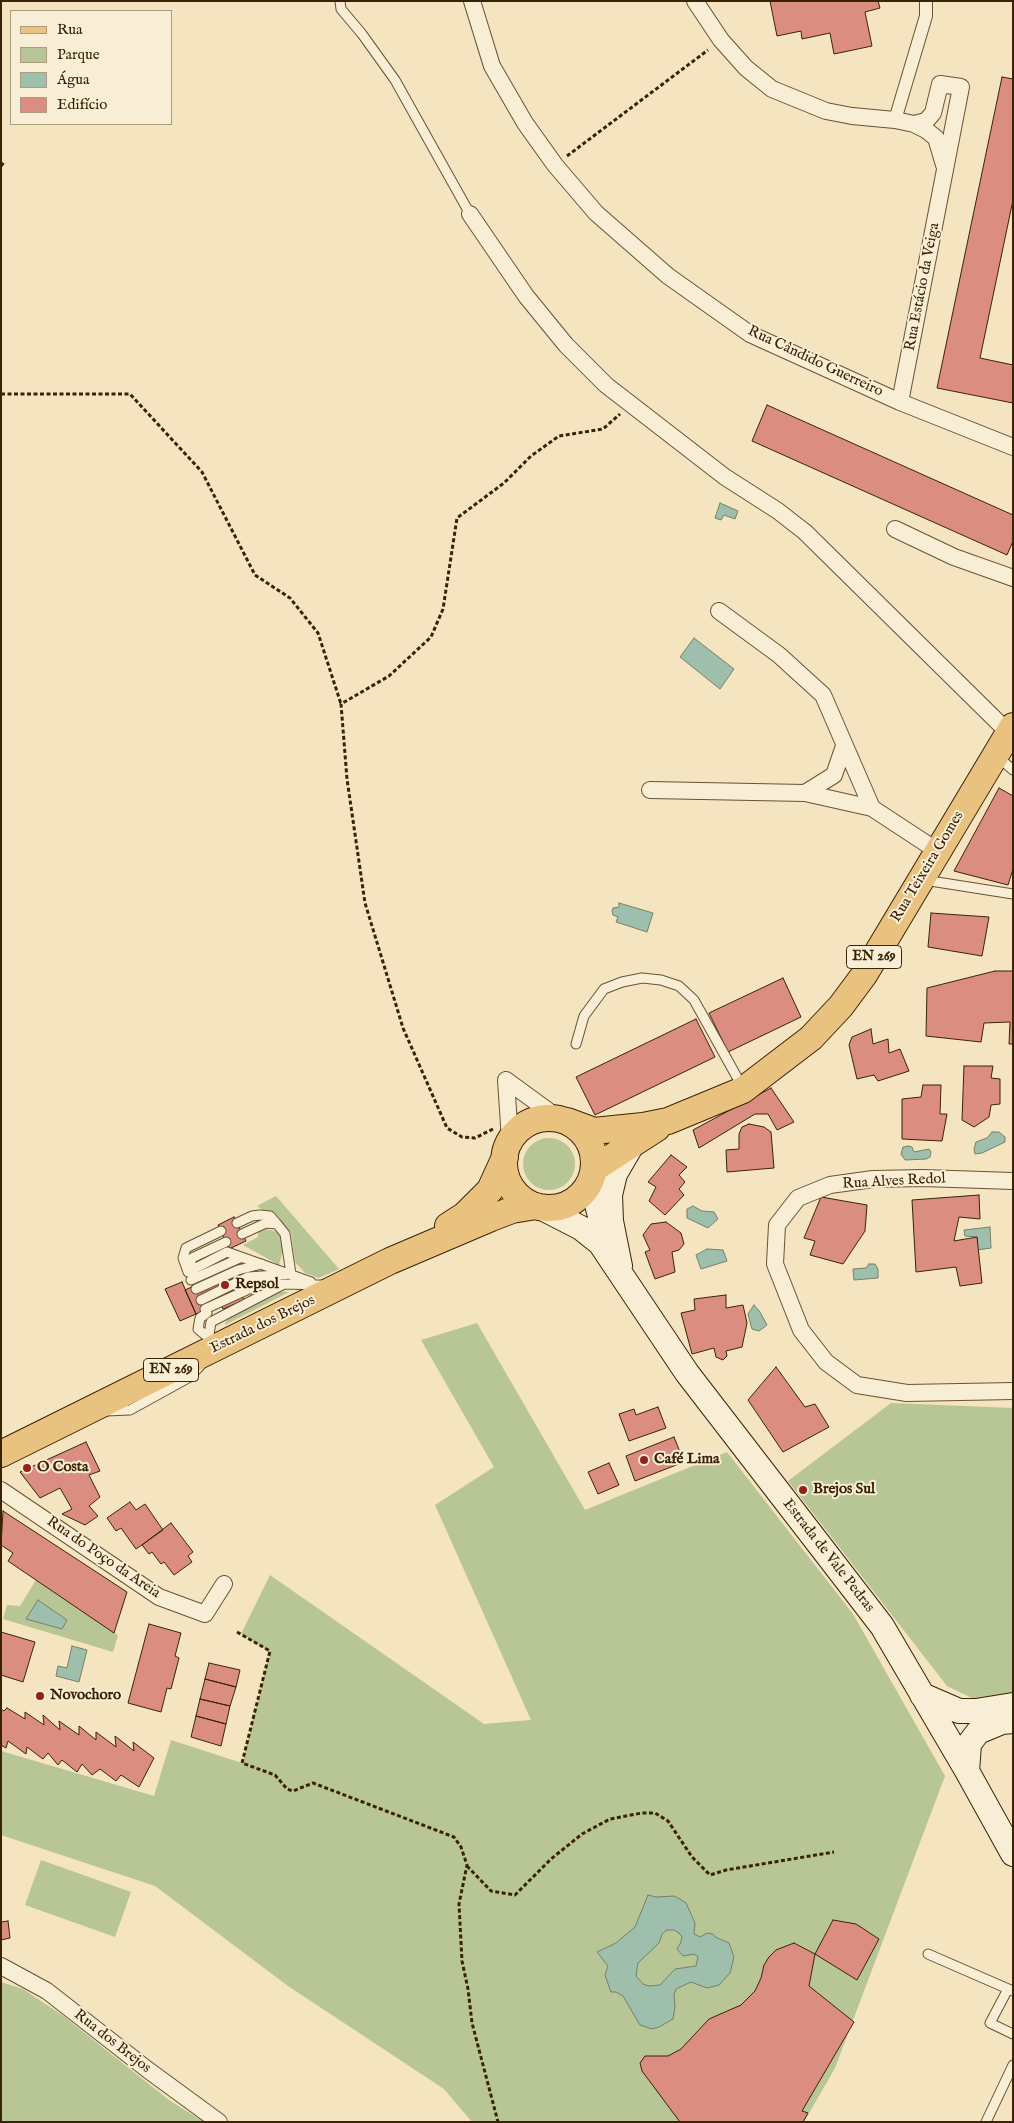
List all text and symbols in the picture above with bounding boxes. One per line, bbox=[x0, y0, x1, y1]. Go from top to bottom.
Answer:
legend bbox=[10, 10, 172, 125]
text: Rua bbox=[57, 20, 83, 39]
text: Parque bbox=[57, 45, 100, 64]
text: Água bbox=[57, 70, 90, 89]
text: Edifício bbox=[57, 95, 107, 114]
street label: Rua Estácio da Veiga bbox=[902, 221, 944, 353]
street label: Rua Cândido Guerreiro bbox=[744, 323, 886, 401]
street label: Rua Teixeira Gomes bbox=[888, 808, 968, 926]
road number: EN 269 bbox=[846, 946, 902, 969]
street label: Rua Alves Redol bbox=[842, 1170, 946, 1194]
place label: Repsol bbox=[235, 1276, 279, 1294]
marker: Repsol bbox=[219, 1279, 231, 1291]
street label: Estrada dos Brejos bbox=[208, 1292, 318, 1358]
road number: EN 269 bbox=[144, 1358, 198, 1382]
place label: Café Lima bbox=[654, 1451, 720, 1469]
marker: Café Lima bbox=[638, 1454, 650, 1466]
place label: O Costa bbox=[37, 1459, 88, 1477]
marker: O Costa bbox=[21, 1462, 33, 1474]
place label: Brejos Sul bbox=[813, 1481, 875, 1499]
marker: Brejos Sul bbox=[797, 1484, 809, 1496]
street label: Estrada de Vale Pedras bbox=[778, 1496, 878, 1616]
street label: Rua do Poço da Areia bbox=[43, 1513, 163, 1603]
place label: Novochoro bbox=[50, 1687, 121, 1705]
marker: Novochoro bbox=[34, 1690, 46, 1702]
street label: Rua dos Brejos bbox=[70, 2006, 154, 2078]

